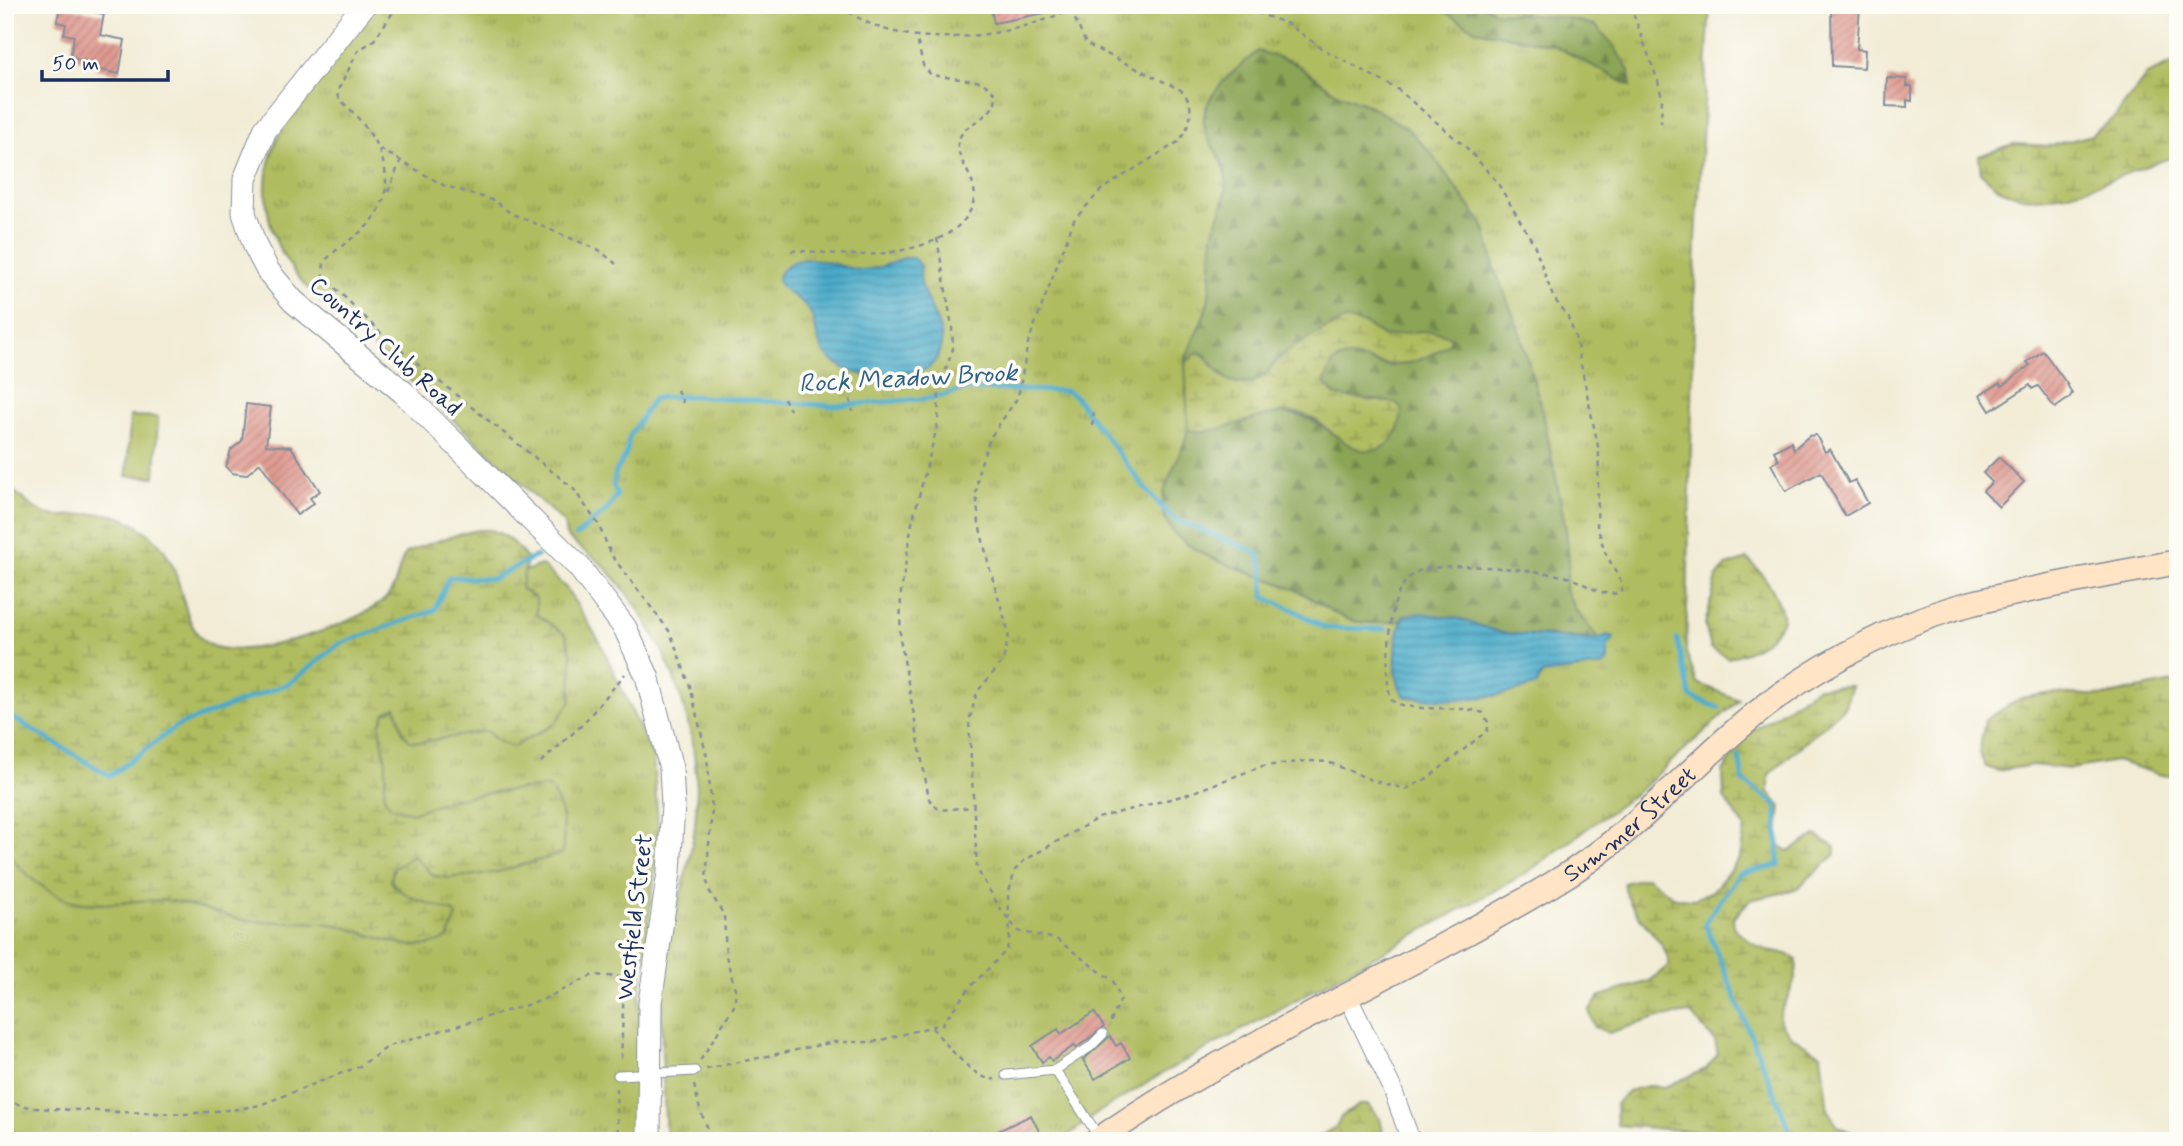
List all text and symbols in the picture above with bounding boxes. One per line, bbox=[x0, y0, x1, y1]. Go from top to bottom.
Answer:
scale bar bbox=[42, 38, 168, 82]
text: 50 m bbox=[52, 50, 99, 78]
street label: Country Club Road bbox=[302, 270, 468, 424]
water label: Rock Meadow Brook bbox=[798, 356, 1020, 402]
street label: Summer Street bbox=[1558, 760, 1704, 890]
street label: Westfield Street bbox=[610, 832, 661, 1002]

